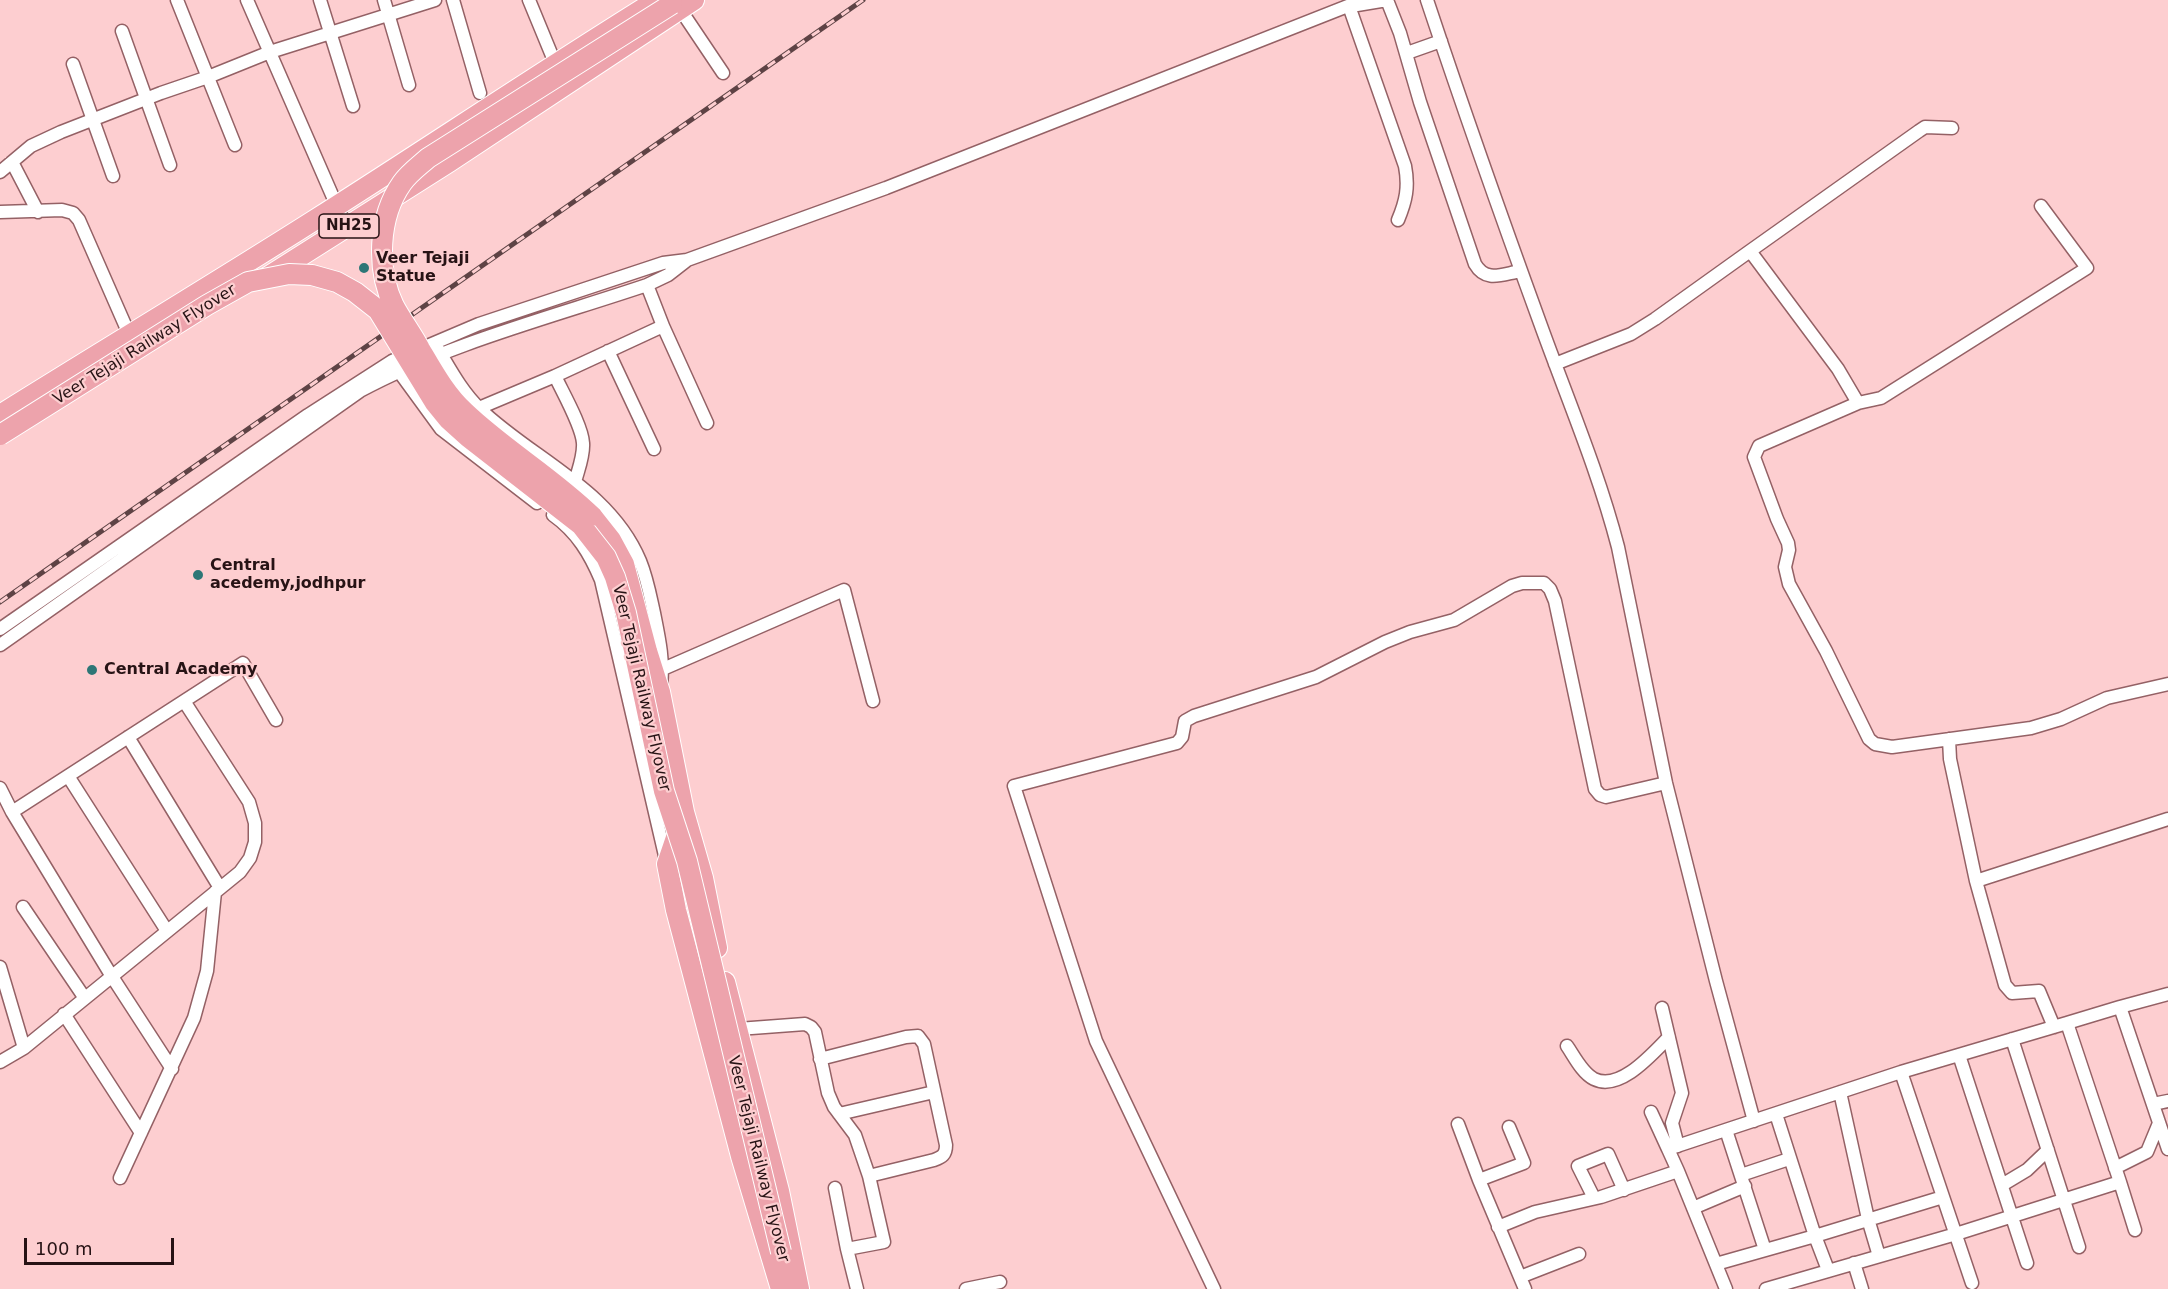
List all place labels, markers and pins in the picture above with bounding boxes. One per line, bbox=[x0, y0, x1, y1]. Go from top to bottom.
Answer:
place label: Veer Tejaji Statue bbox=[376, 249, 470, 287]
marker: Veer Tejaji Statue bbox=[357, 261, 371, 275]
place label: Central acedemy,jodhpur bbox=[210, 556, 365, 594]
marker: Central acedemy,jodhpur bbox=[191, 568, 205, 582]
place label: Central Academy bbox=[104, 660, 257, 680]
marker: Central Academy bbox=[85, 663, 99, 677]

